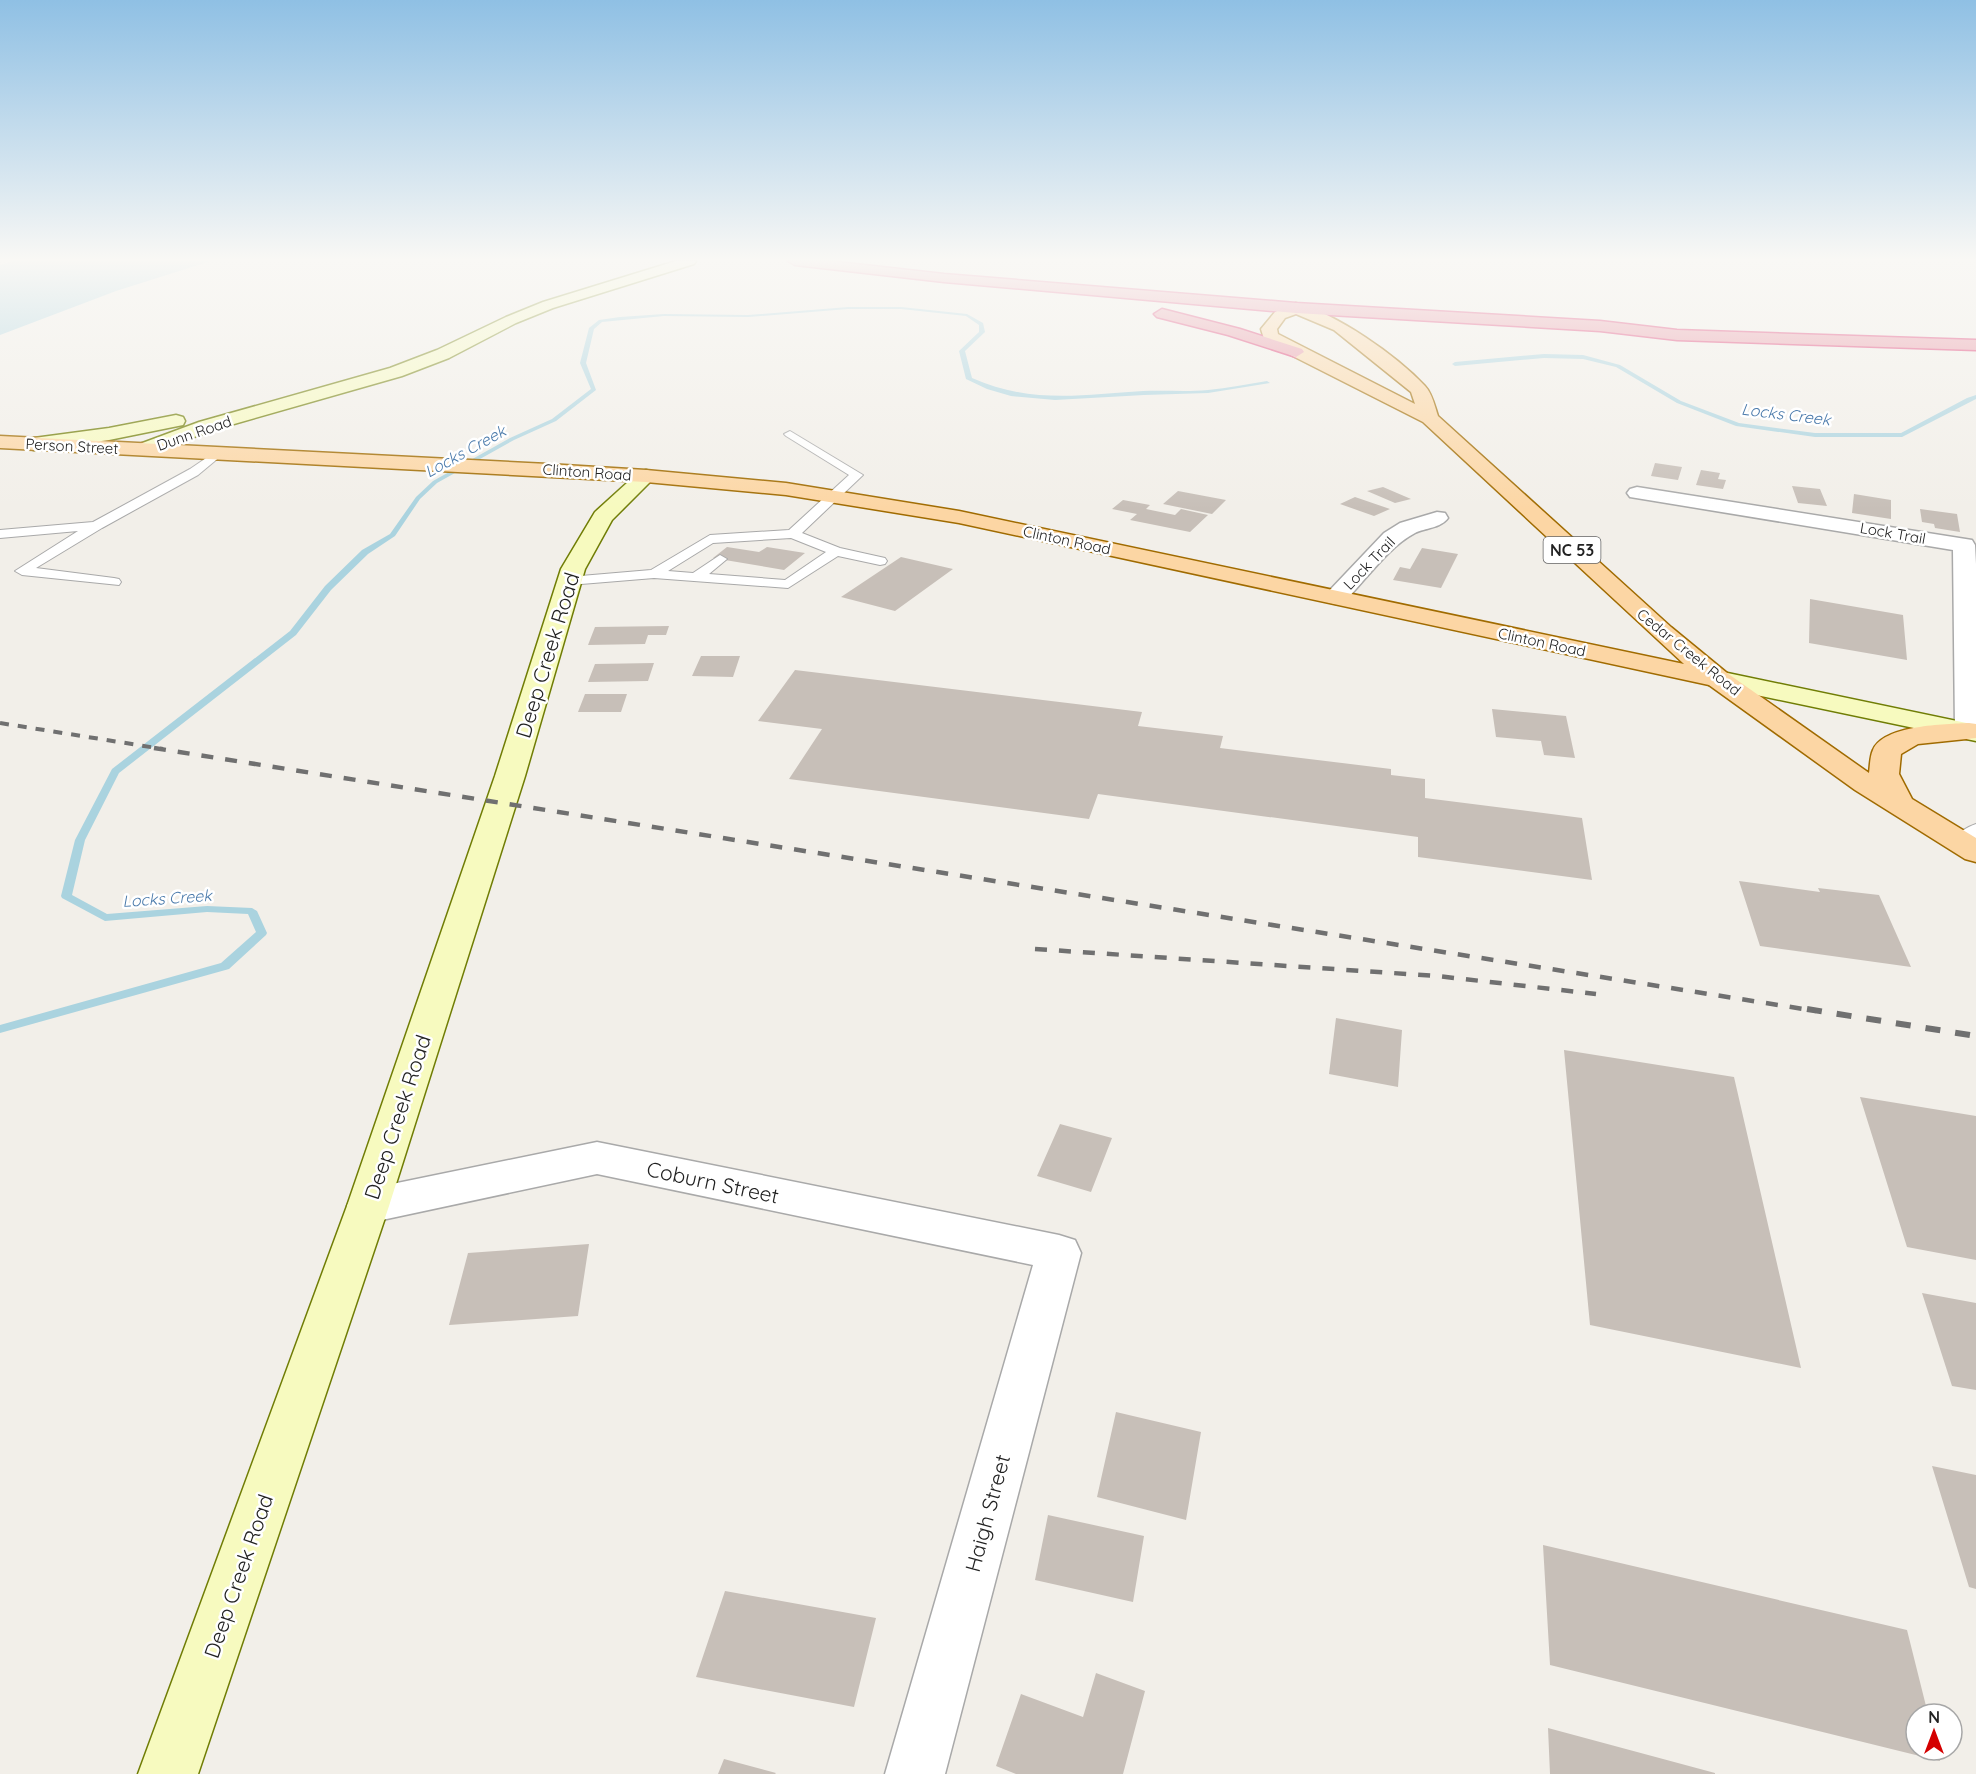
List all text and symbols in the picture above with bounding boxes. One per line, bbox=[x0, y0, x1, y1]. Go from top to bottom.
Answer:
water label: Locks Creek bbox=[1740, 399, 1833, 430]
street label: Dunn Road bbox=[154, 411, 234, 455]
water label: Locks Creek bbox=[421, 420, 510, 481]
street label: Person Street bbox=[25, 434, 119, 458]
street label: Clinton Road bbox=[542, 459, 632, 485]
street label: Lock Trail bbox=[1859, 518, 1927, 548]
street label: Clinton Road bbox=[1021, 521, 1113, 559]
street label: Lock Trail bbox=[1339, 533, 1399, 593]
road number: NC 53 bbox=[1544, 537, 1600, 563]
street label: Deep Creek Road bbox=[509, 569, 585, 741]
street label: Cedar Creek Road bbox=[1633, 604, 1745, 700]
street label: Clinton Road bbox=[1496, 623, 1588, 661]
water label: Locks Creek bbox=[122, 885, 214, 911]
street label: Deep Creek Road bbox=[358, 1031, 436, 1203]
street label: Coburn Street bbox=[645, 1155, 781, 1209]
street label: Haigh Street bbox=[959, 1451, 1015, 1575]
street label: Deep Creek Road bbox=[198, 1491, 278, 1661]
north arrow bbox=[1904, 1702, 1964, 1762]
text: N bbox=[1928, 1707, 1940, 1727]

